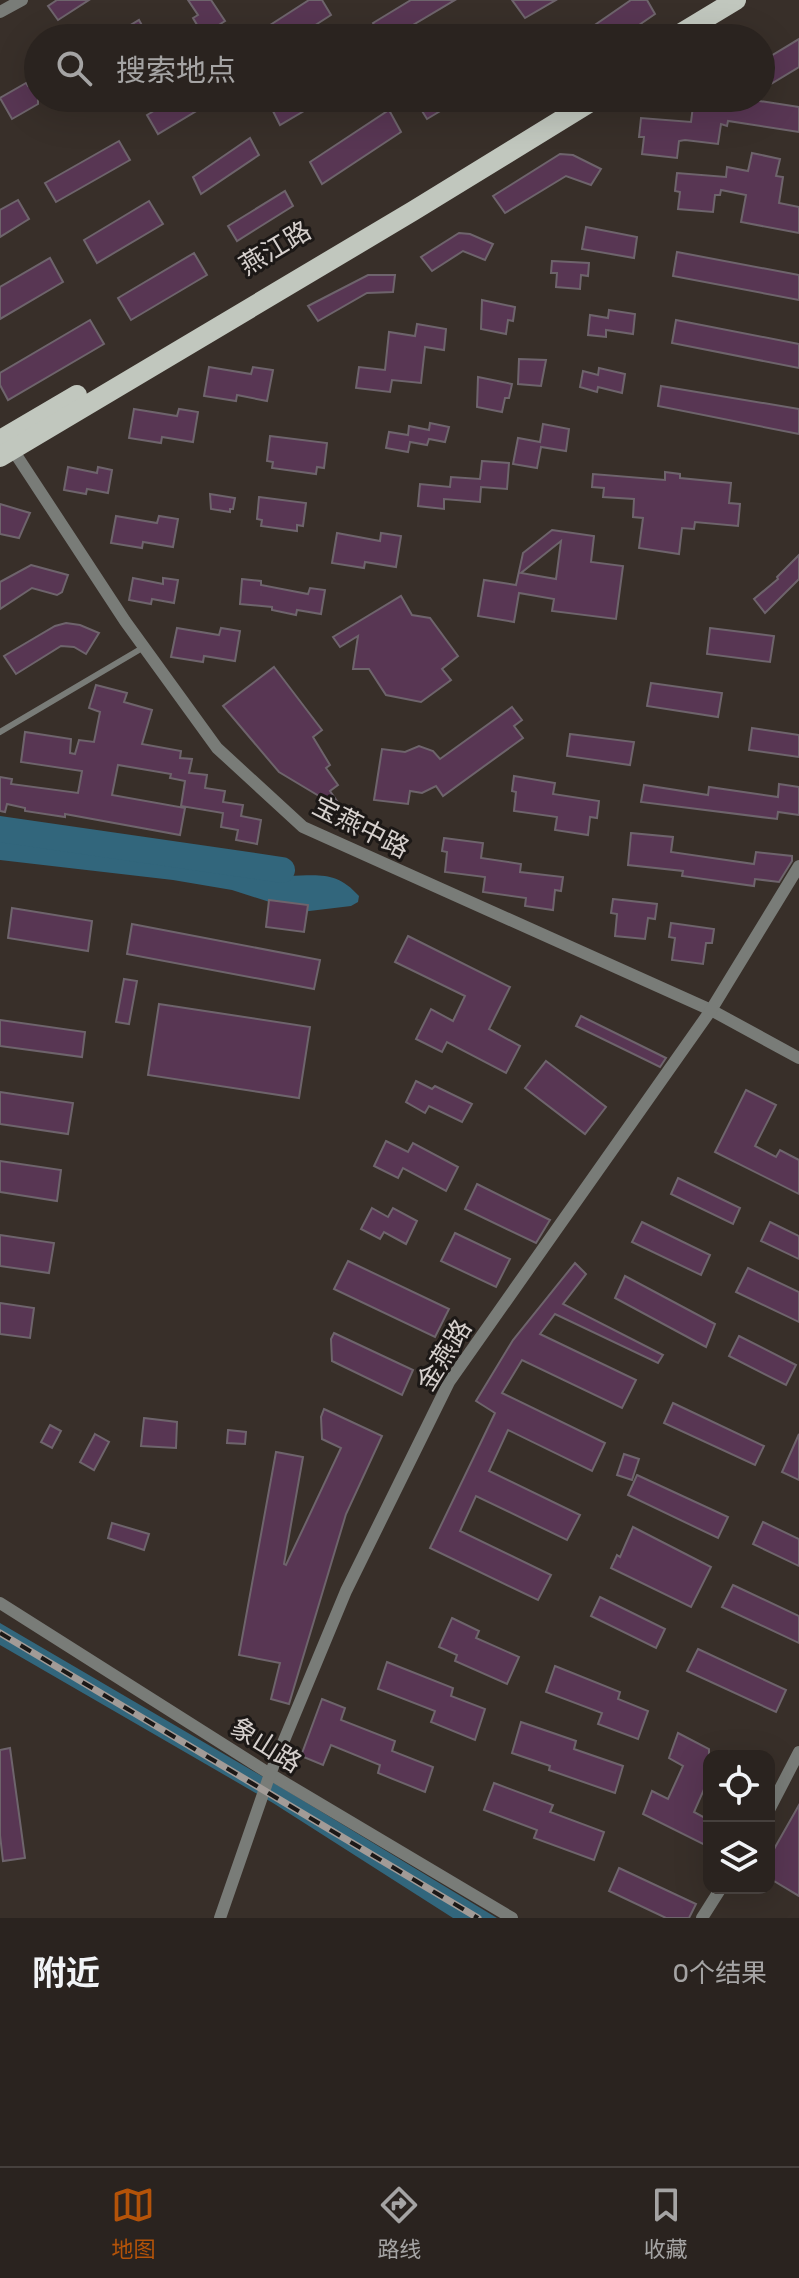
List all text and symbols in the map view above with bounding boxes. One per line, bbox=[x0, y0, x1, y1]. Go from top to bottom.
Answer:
search box bbox=[24, 24, 775, 112]
icon: search bbox=[52, 46, 96, 90]
text: 搜索地点 bbox=[116, 53, 236, 89]
street label: 燕江路 bbox=[234, 215, 317, 282]
street label: 宝燕中路 bbox=[307, 790, 414, 865]
street label: 金燕路 bbox=[411, 1314, 478, 1397]
street label: 象山路 bbox=[224, 1712, 307, 1779]
map controls bbox=[703, 1750, 775, 1894]
button: locate bbox=[703, 1750, 775, 1822]
button: layers bbox=[703, 1822, 775, 1894]
text: 附近 bbox=[32, 1953, 100, 1994]
text: 0个结果 bbox=[672, 1958, 767, 1989]
tab: 地图 bbox=[111, 2183, 155, 2263]
tab: 路线 bbox=[377, 2183, 422, 2263]
tab: 收藏 bbox=[644, 2183, 688, 2263]

